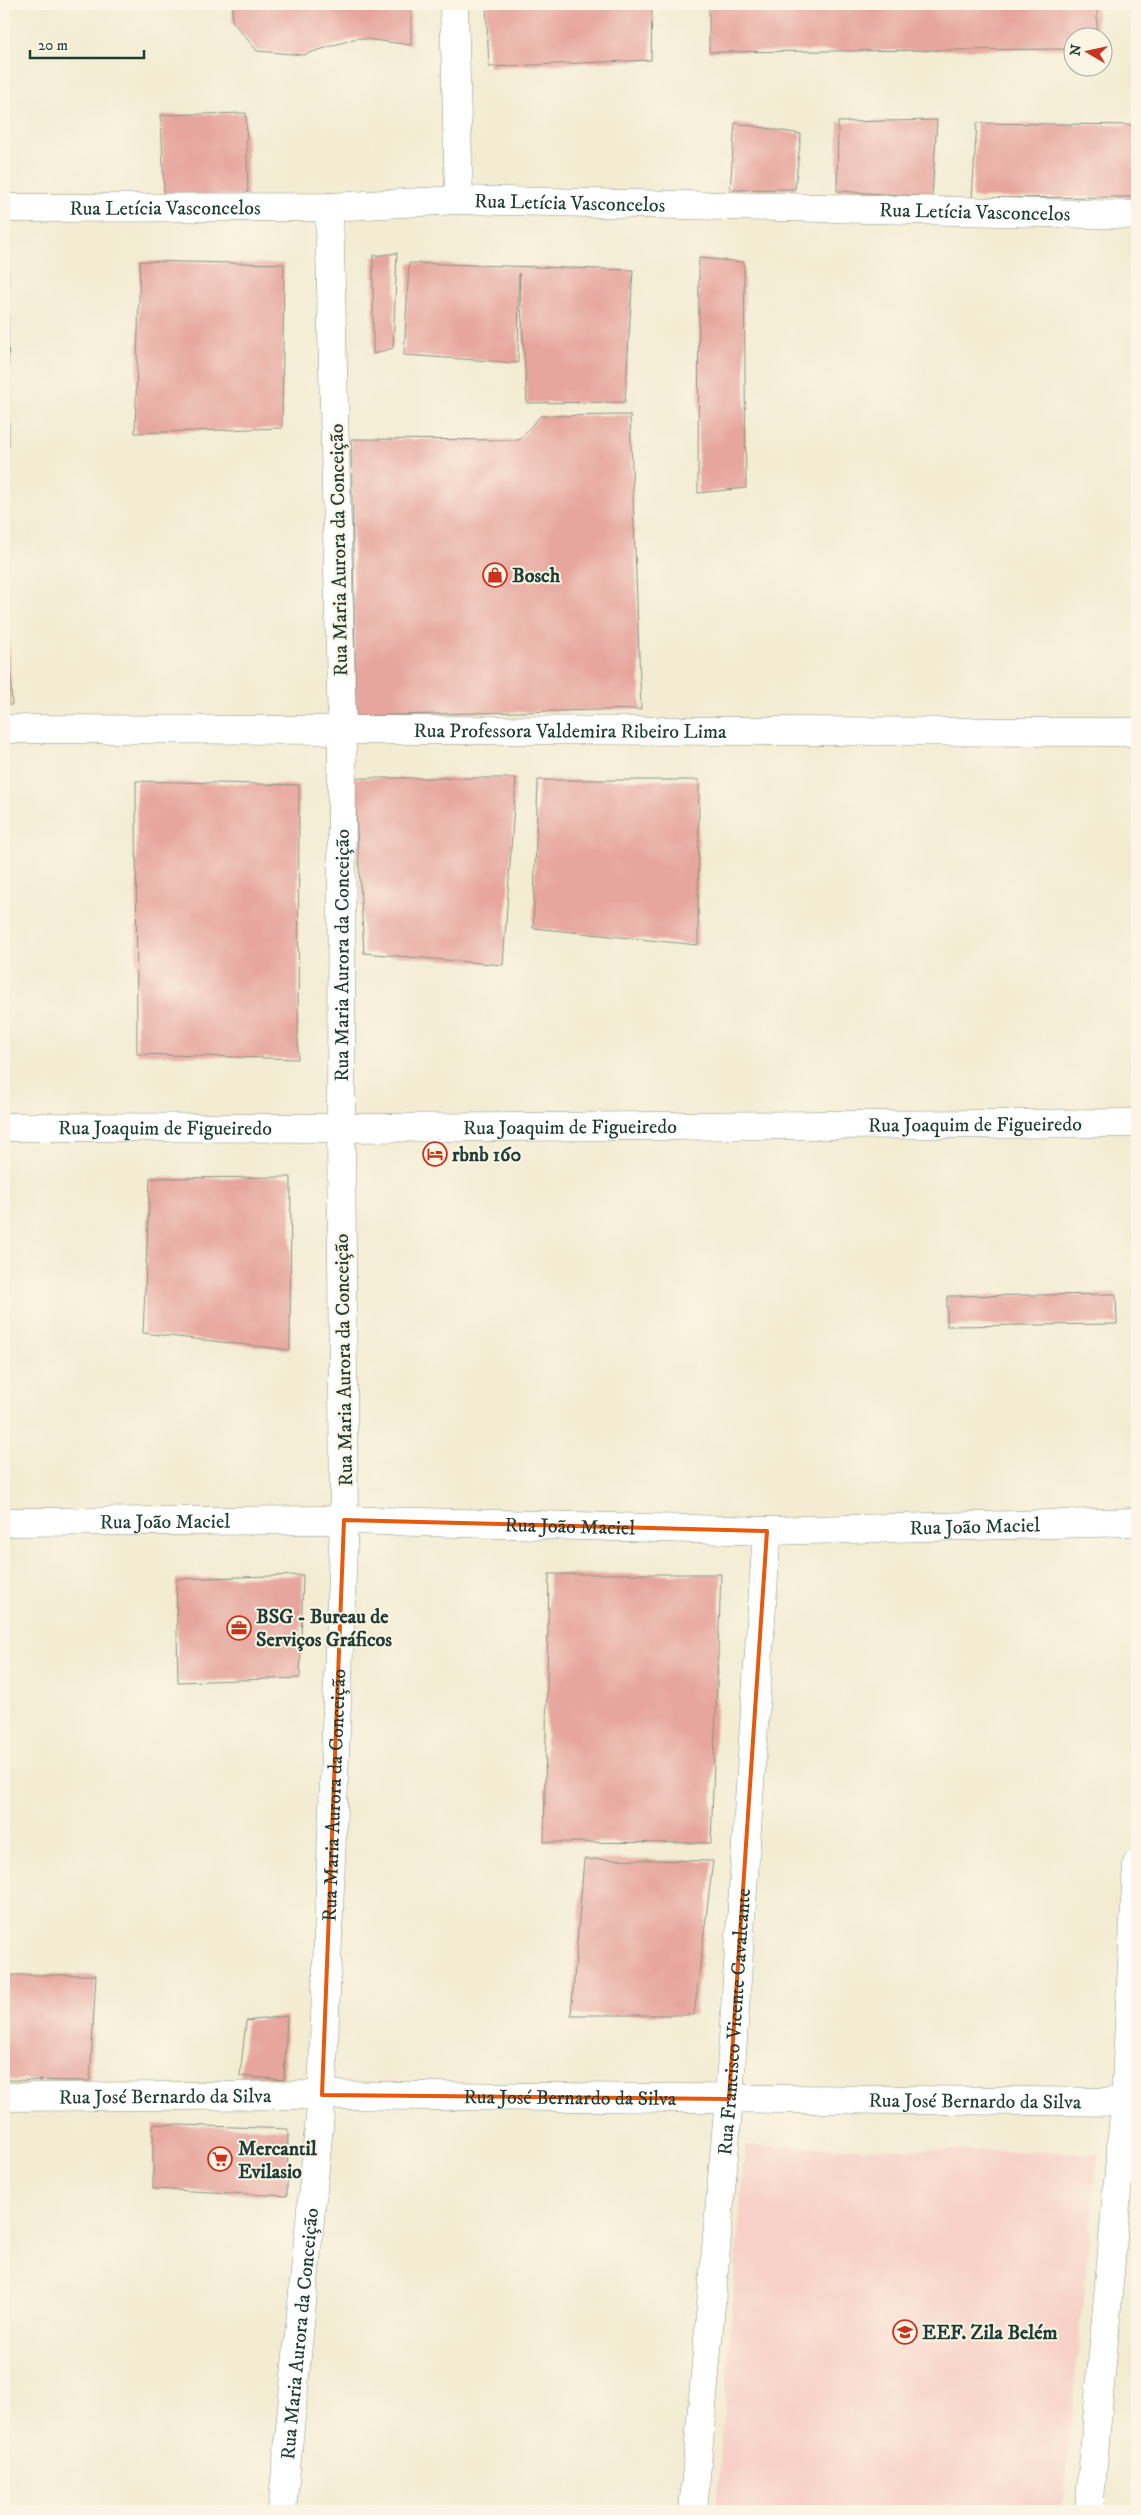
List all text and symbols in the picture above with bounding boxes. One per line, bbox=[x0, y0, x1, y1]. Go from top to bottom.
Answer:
scale bar bbox=[30, 28, 144, 60]
north arrow bbox=[1064, 28, 1114, 78]
text: 20 m bbox=[38, 36, 68, 55]
text: N bbox=[1066, 43, 1086, 57]
street label: Rua Letícia Vasconcelos bbox=[474, 189, 666, 219]
street label: Rua Letícia Vasconcelos bbox=[69, 196, 261, 222]
street label: Rua Letícia Vasconcelos bbox=[879, 198, 1071, 228]
street label: Rua Maria Aurora da Conceição bbox=[325, 423, 354, 677]
shop icon: Bosch bbox=[482, 562, 508, 588]
place label: Bosch bbox=[512, 564, 561, 589]
street label: Rua Professora Valdemira Ribeiro Lima bbox=[413, 719, 727, 745]
street label: Rua Maria Aurora da Conceição bbox=[330, 829, 356, 1082]
street label: Rua Joaquim de Figueiredo bbox=[868, 1112, 1082, 1139]
street label: Rua Joaquim de Figueiredo bbox=[463, 1115, 677, 1141]
street label: Rua Joaquim de Figueiredo bbox=[58, 1116, 272, 1142]
hotel icon: rbnb 160 bbox=[422, 1141, 448, 1167]
place label: rbnb 160 bbox=[452, 1143, 522, 1168]
street label: Rua Maria Aurora da Conceição bbox=[330, 1233, 359, 1487]
street label: Rua João Maciel bbox=[100, 1510, 230, 1535]
street label: Rua João Maciel bbox=[504, 1513, 635, 1542]
street label: Rua João Maciel bbox=[909, 1513, 1040, 1542]
place label: BSG - Bureau de Serviços Gráficos bbox=[256, 1605, 392, 1653]
office icon: BSG - Bureau de Serviços Gráficos bbox=[226, 1615, 252, 1641]
street label: Rua Maria Aurora da Conceição bbox=[318, 1668, 352, 1922]
street label: Rua Francisco Vicente Cavalcante bbox=[713, 1887, 757, 2156]
street label: Rua José Bernardo da Silva bbox=[59, 2084, 272, 2111]
street label: Rua José Bernardo da Silva bbox=[464, 2085, 677, 2112]
street label: Rua José Bernardo da Silva bbox=[868, 2089, 1082, 2116]
place label: Mercantil Evilasio bbox=[238, 2137, 318, 2185]
supermarket icon: Mercantil Evilasio bbox=[207, 2146, 233, 2172]
street label: Rua Maria Aurora da Conceição bbox=[276, 2207, 325, 2461]
school or university icon: EEF. Zila Belém bbox=[892, 2319, 918, 2345]
place label: EEF. Zila Belém bbox=[922, 2321, 1058, 2346]

